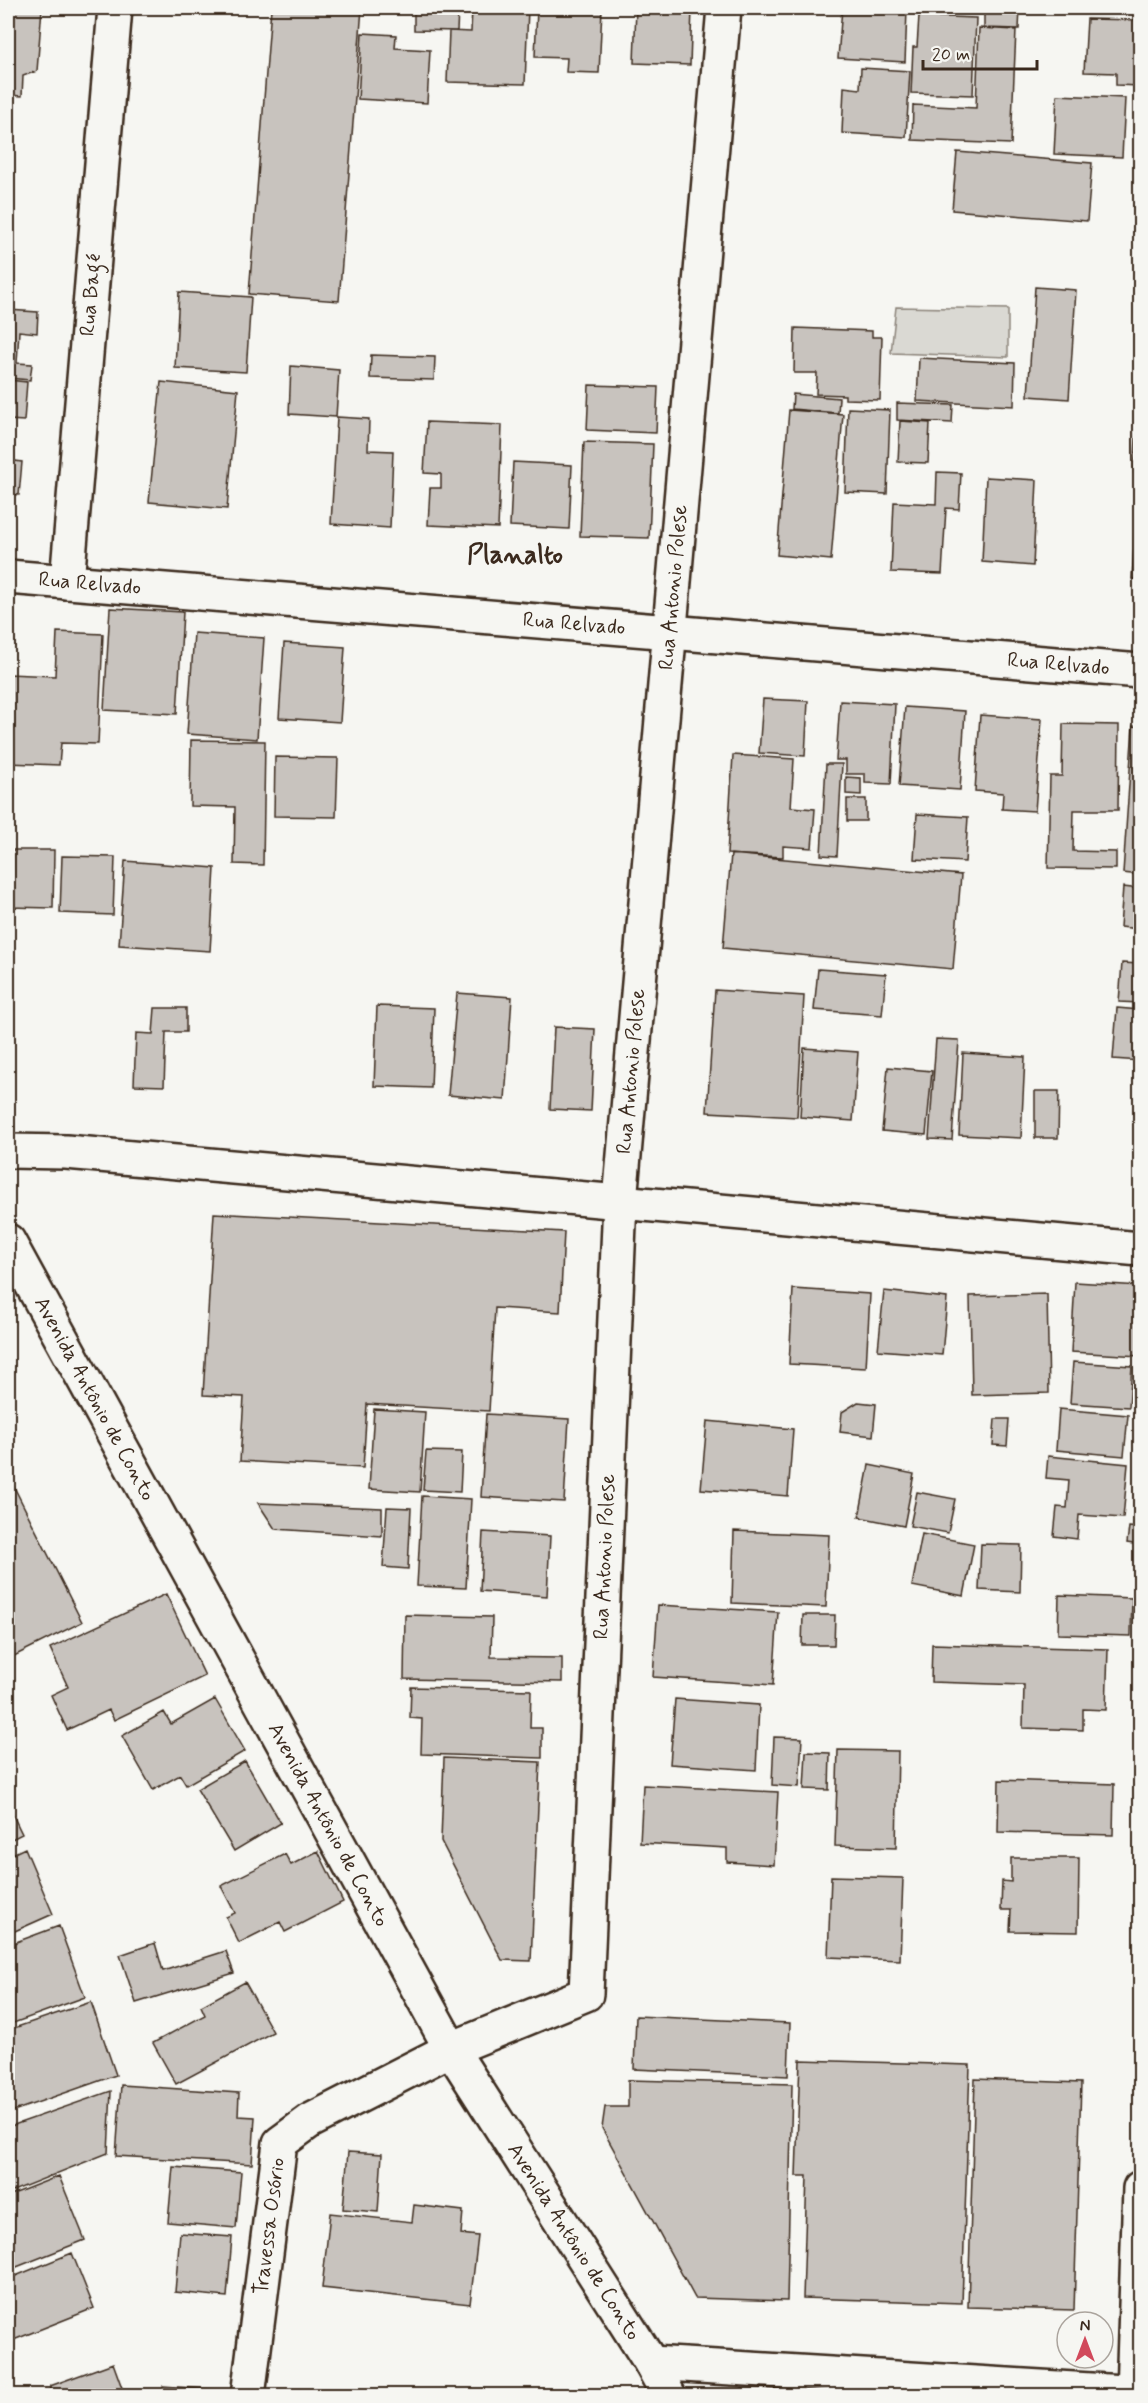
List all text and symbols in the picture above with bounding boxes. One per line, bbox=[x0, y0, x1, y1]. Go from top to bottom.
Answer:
scale bar bbox=[923, 33, 1037, 71]
text: 20 m bbox=[932, 43, 970, 67]
street label: Rua Bagé bbox=[74, 253, 110, 337]
street label: Rua Antonio Polese bbox=[652, 504, 695, 671]
district label: Planalto bbox=[467, 538, 563, 573]
street label: Rua Relvado bbox=[37, 566, 142, 602]
street label: Rua Relvado bbox=[522, 606, 626, 642]
street label: Rua Relvado bbox=[1006, 646, 1111, 682]
street label: Rua Antonio Polese bbox=[610, 988, 652, 1155]
street label: Avenida Antônio de Conto bbox=[27, 1292, 162, 1506]
street label: Rua Antonio Polese bbox=[587, 1473, 622, 1640]
street label: Avenida Antônio de Conto bbox=[261, 1718, 395, 1932]
street label: Avenida Antônio de Conto bbox=[501, 2138, 647, 2346]
street label: Travessa Osório bbox=[247, 2156, 292, 2297]
north arrow bbox=[1055, 2310, 1115, 2370]
text: N bbox=[1080, 2316, 1090, 2337]

